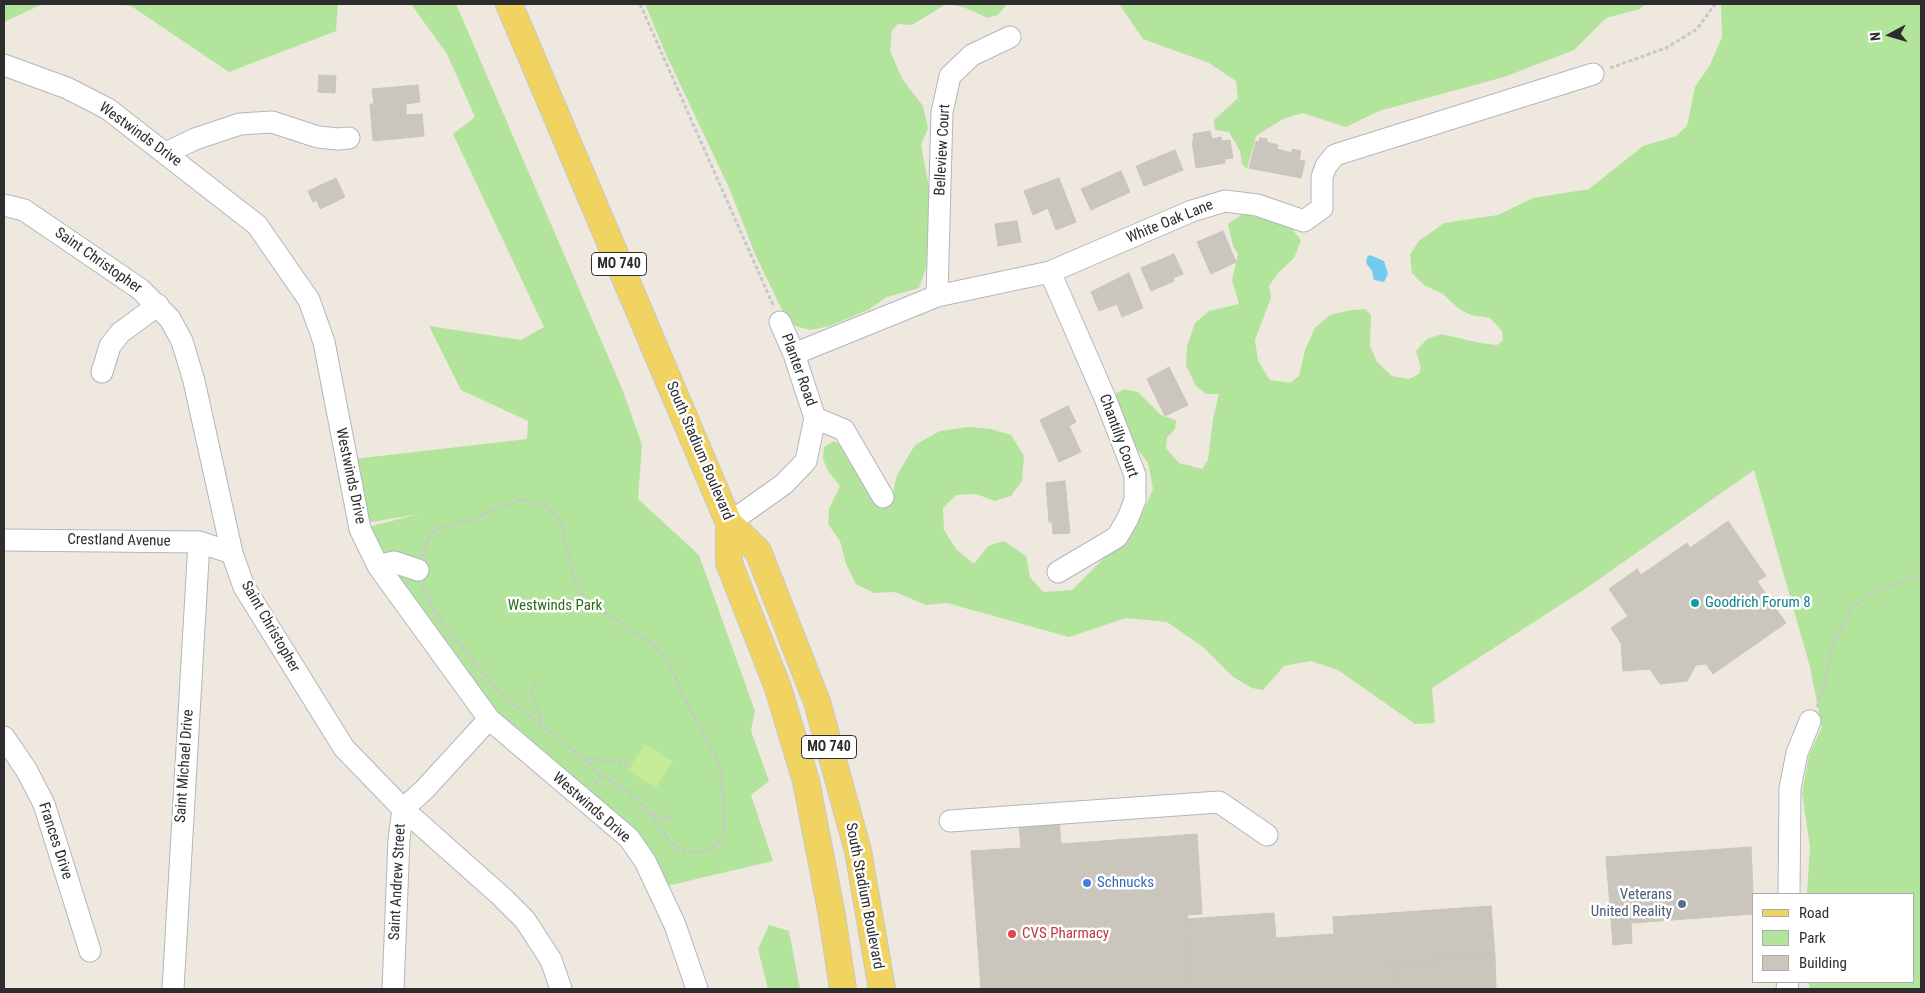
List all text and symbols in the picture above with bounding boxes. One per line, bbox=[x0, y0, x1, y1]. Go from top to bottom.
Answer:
north arrow bbox=[1865, 10, 1915, 60]
text: N bbox=[1867, 31, 1883, 42]
street label: Westwinds Drive bbox=[95, 99, 185, 171]
street label: Belleview Court bbox=[932, 104, 954, 196]
street label: White Oak Lane bbox=[1124, 196, 1216, 248]
street label: Saint Christopher bbox=[51, 224, 145, 298]
road number: MO 740 bbox=[592, 252, 646, 276]
street label: Planter Road bbox=[777, 331, 819, 409]
street label: South Stadium Boulevard bbox=[662, 379, 736, 523]
street label: Chantilly Court bbox=[1095, 392, 1141, 480]
street label: Westwinds Drive bbox=[331, 426, 369, 526]
street label: Crestland Avenue bbox=[67, 531, 171, 551]
street label: Saint Christopher bbox=[237, 578, 303, 676]
place label: Goodrich Forum 8 bbox=[1705, 594, 1811, 612]
park label: Westwinds Park bbox=[508, 597, 602, 615]
marker: Goodrich Forum 8 bbox=[1689, 597, 1701, 609]
street label: Saint Michael Drive bbox=[172, 709, 198, 823]
road number: MO 740 bbox=[802, 736, 856, 759]
street label: Westwinds Drive bbox=[548, 769, 634, 847]
street label: Frances Drive bbox=[34, 800, 76, 882]
street label: South Stadium Boulevard bbox=[841, 821, 887, 971]
street label: Saint Andrew Street bbox=[386, 823, 410, 941]
place label: Schnucks bbox=[1097, 874, 1154, 892]
marker: Schnucks bbox=[1081, 877, 1093, 889]
place label: Veterans United Reality bbox=[1591, 886, 1672, 921]
legend bbox=[1752, 893, 1915, 983]
marker: Veterans United Reality bbox=[1676, 898, 1688, 910]
text: Road bbox=[1799, 904, 1829, 922]
place label: CVS Pharmacy bbox=[1022, 925, 1109, 943]
marker: CVS Pharmacy bbox=[1006, 928, 1018, 940]
text: Park bbox=[1799, 929, 1826, 947]
text: Building bbox=[1799, 954, 1847, 972]

